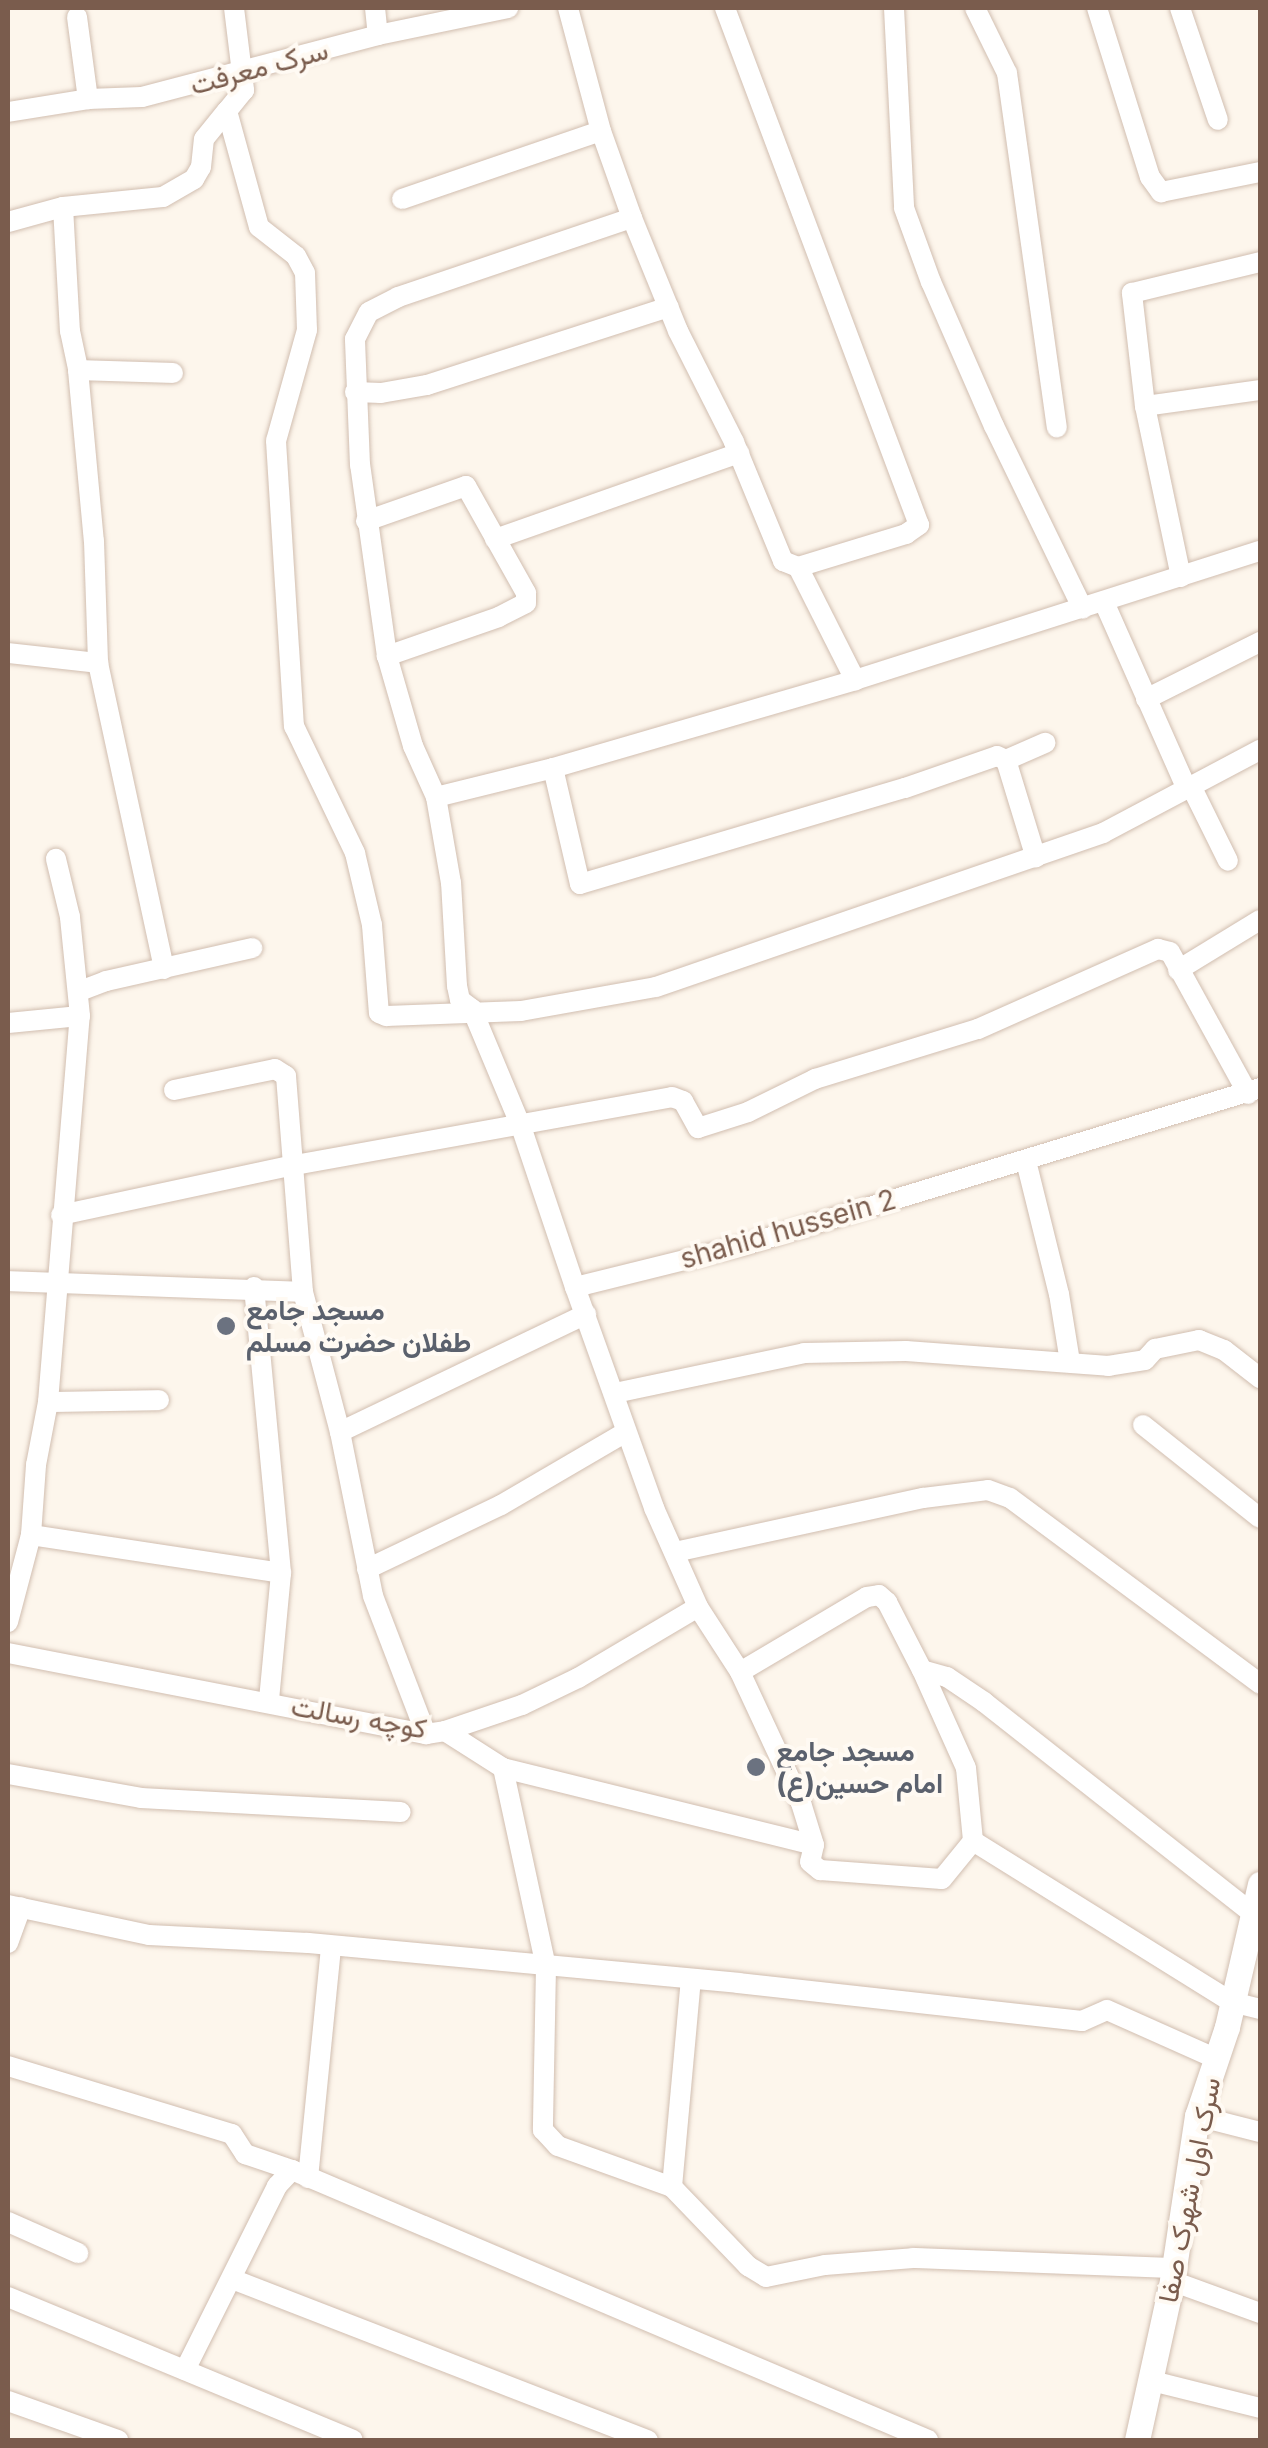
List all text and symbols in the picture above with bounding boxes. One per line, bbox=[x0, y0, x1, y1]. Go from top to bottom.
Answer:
street label: سرک معرفت bbox=[186, 32, 332, 102]
street label: shahid hussein 2 bbox=[676, 1182, 900, 1276]
place label: مسجد جامع طفلان حضرت مسلم bbox=[246, 1293, 471, 1359]
marker: مسجد جامع طفلان حضرت مسلم bbox=[215, 1315, 237, 1337]
street label: کوچه رسالت bbox=[289, 1689, 429, 1745]
place label: مسجد جامع امام حسین(ع) bbox=[776, 1734, 943, 1800]
marker: مسجد جامع امام حسین(ع) bbox=[745, 1756, 767, 1778]
street label: سرک اول شهرک صفا bbox=[1151, 2075, 1227, 2305]

